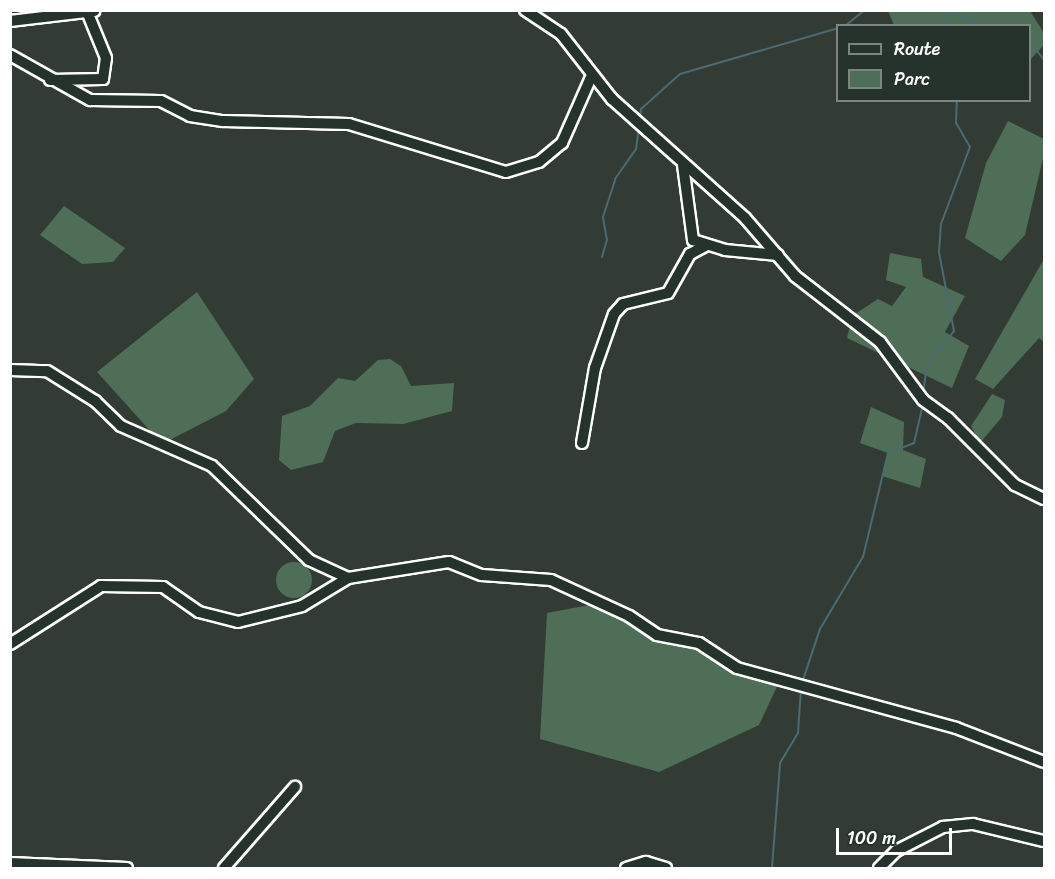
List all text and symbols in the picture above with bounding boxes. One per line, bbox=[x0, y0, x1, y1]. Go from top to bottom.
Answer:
legend bbox=[836, 24, 1031, 102]
text: Route bbox=[894, 33, 940, 65]
text: Parc bbox=[894, 63, 930, 95]
scale bar bbox=[839, 816, 954, 854]
text: 100 m bbox=[847, 822, 896, 854]

